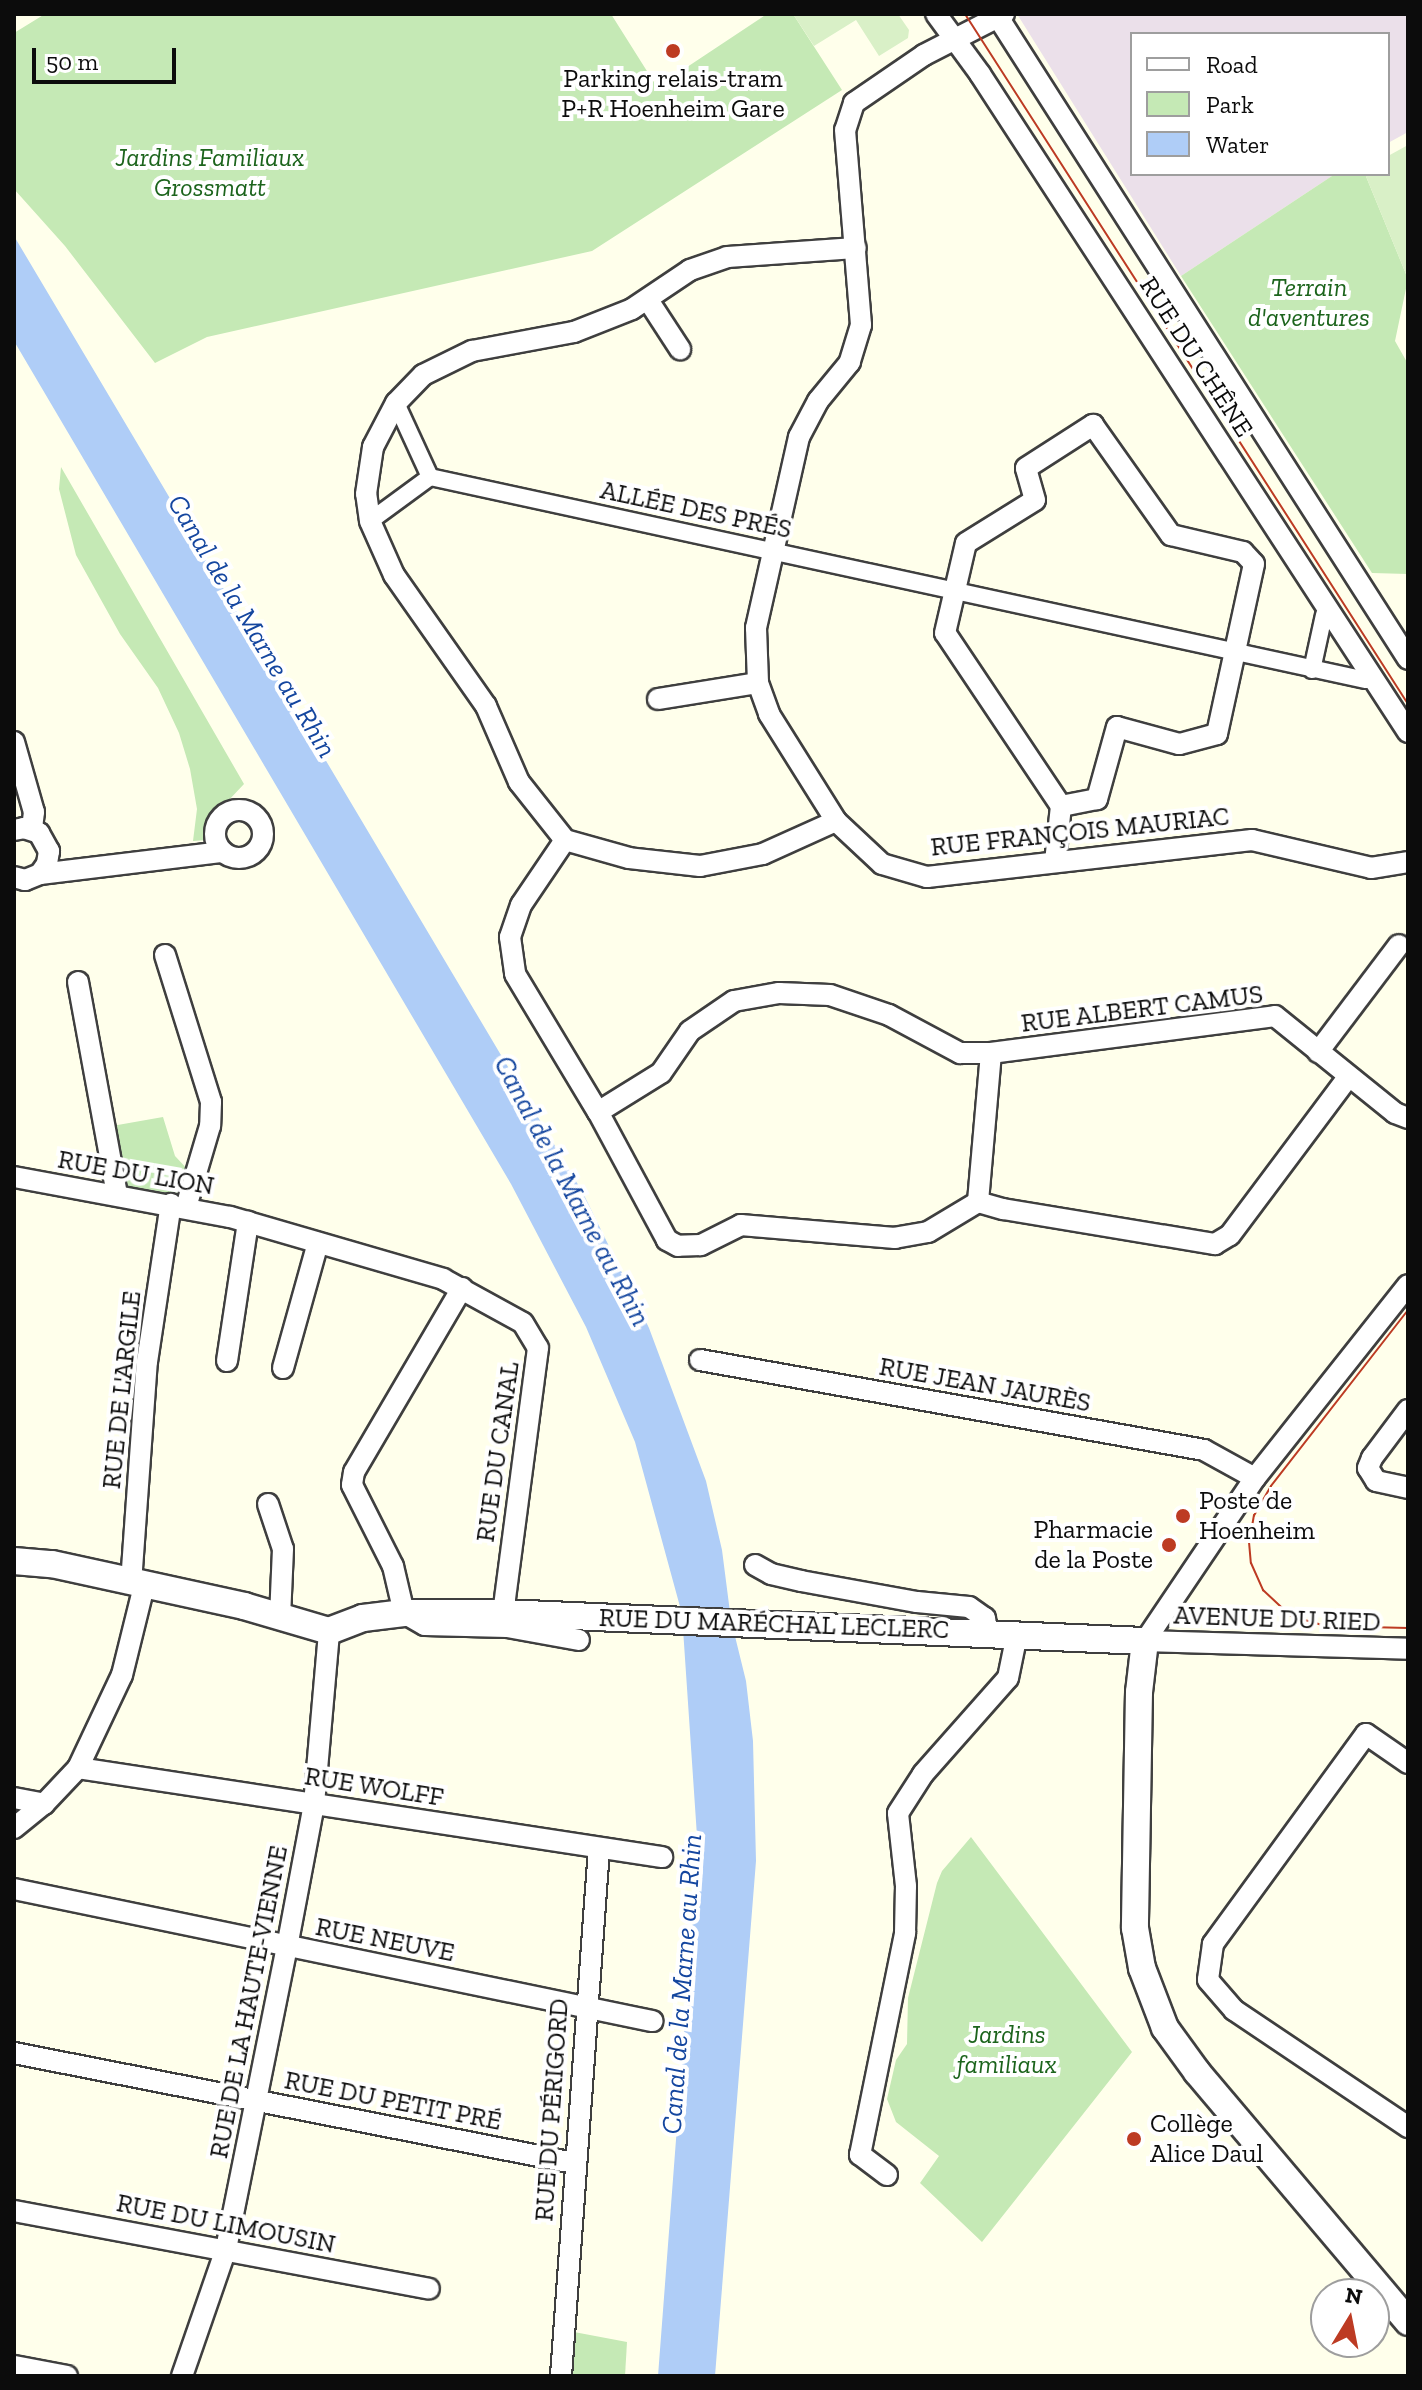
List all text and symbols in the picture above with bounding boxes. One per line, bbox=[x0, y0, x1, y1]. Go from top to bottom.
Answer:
scale bar bbox=[36, 32, 180, 82]
legend bbox=[1130, 32, 1390, 176]
marker: Parking relais-tram P+R Hoenheim Gare bbox=[664, 42, 682, 60]
text: 50 m bbox=[46, 47, 98, 76]
text: Road bbox=[1206, 50, 1258, 79]
place label: Parking relais-tram P+R Hoenheim Gare bbox=[561, 63, 785, 124]
text: Park bbox=[1206, 90, 1254, 119]
text: Water bbox=[1206, 130, 1269, 159]
park label: Jardins Familiaux Grossmatt bbox=[116, 142, 304, 204]
street label: RUE DU CHÊNE bbox=[1133, 271, 1259, 443]
park label: Terrain d'aventures bbox=[1248, 272, 1370, 334]
street label: ALLÉE DES PRÉS bbox=[598, 474, 794, 546]
water label: Canal de la Marne au Rhin bbox=[160, 488, 344, 764]
street label: RUE FRANÇOIS MAURIAC bbox=[929, 801, 1231, 863]
street label: RUE ALBERT CAMUS bbox=[1019, 979, 1265, 1039]
water label: Canal de la Marne au Rhin bbox=[487, 1050, 657, 1332]
street label: RUE DU LION bbox=[55, 1144, 217, 1202]
street label: RUE DE L'ARGILE bbox=[96, 1290, 148, 1490]
street label: RUE JEAN JAURÈS bbox=[876, 1351, 1094, 1419]
street label: RUE DU CANAL bbox=[470, 1360, 526, 1544]
place label: Poste de Hoenheim bbox=[1199, 1485, 1315, 1546]
marker: Poste de Hoenheim bbox=[1174, 1507, 1192, 1525]
place label: Pharmacie de la Poste bbox=[1034, 1514, 1153, 1576]
marker: Pharmacie de la Poste bbox=[1160, 1536, 1178, 1554]
street label: AVENUE DU RIED bbox=[1173, 1600, 1381, 1638]
street label: RUE DU MARÉCHAL LECLERC bbox=[598, 1602, 950, 1646]
street label: RUE WOLFF bbox=[302, 1761, 446, 1813]
water label: Canal de la Marne au Rhin bbox=[655, 1833, 709, 2135]
street label: RUE DE LA HAUTE-VIENNE bbox=[203, 1843, 295, 2161]
street label: RUE NEUVE bbox=[313, 1911, 457, 1969]
street label: RUE DU PÉRIGORD bbox=[529, 1998, 575, 2222]
park label: Jardins familiaux bbox=[957, 2019, 1057, 2080]
street label: RUE DU PETIT PRÉ bbox=[282, 2065, 504, 2137]
place label: Collège Alice Daul bbox=[1150, 2108, 1263, 2170]
marker: Collège Alice Daul bbox=[1125, 2130, 1143, 2148]
street label: RUE DU LIMOUSIN bbox=[114, 2187, 338, 2261]
north arrow bbox=[1310, 2278, 1390, 2358]
text: N bbox=[1343, 2281, 1364, 2311]

